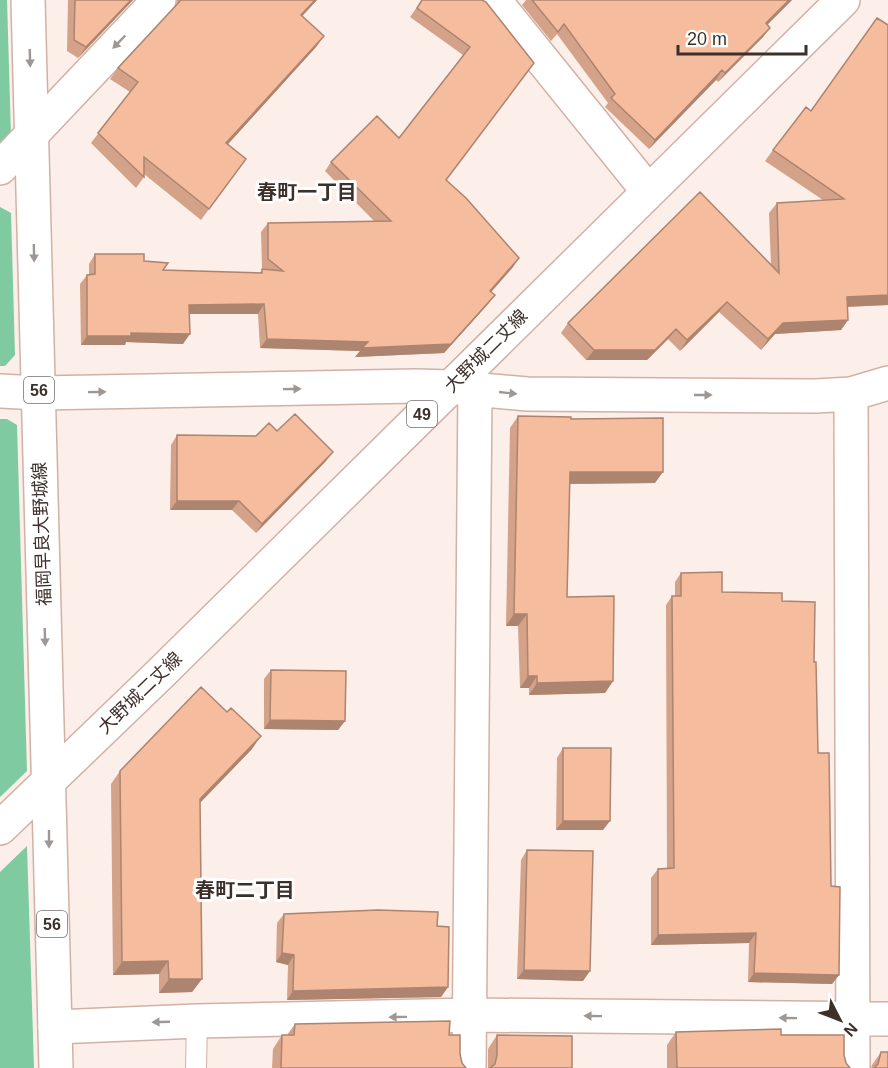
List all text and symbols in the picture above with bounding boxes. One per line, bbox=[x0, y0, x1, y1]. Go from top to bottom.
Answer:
scale bar bbox=[678, 18, 806, 56]
text: 20 m bbox=[687, 29, 727, 49]
one-way arrow bbox=[112, 35, 126, 49]
one-way arrow bbox=[25, 49, 34, 68]
district label: 春町一丁目 bbox=[257, 181, 357, 203]
one-way arrow bbox=[30, 244, 39, 263]
street label: 大野城二丈線 bbox=[441, 306, 531, 396]
road number: 56 bbox=[24, 377, 54, 403]
one-way arrow bbox=[283, 384, 302, 393]
one-way arrow bbox=[88, 387, 107, 397]
one-way arrow bbox=[499, 388, 518, 397]
one-way arrow bbox=[694, 390, 713, 400]
road number: 49 bbox=[407, 401, 437, 427]
street label: 福岡早良大野城線 bbox=[29, 462, 55, 606]
one-way arrow bbox=[41, 628, 50, 647]
street label: 大野城二丈線 bbox=[94, 648, 186, 738]
one-way arrow bbox=[45, 829, 54, 848]
district label: 春町二丁目 bbox=[195, 879, 295, 901]
road number: 56 bbox=[37, 911, 67, 937]
north arrow bbox=[810, 990, 870, 1050]
one-way arrow bbox=[583, 1011, 602, 1021]
one-way arrow bbox=[388, 1012, 407, 1021]
one-way arrow bbox=[778, 1013, 797, 1023]
one-way arrow bbox=[151, 1018, 170, 1027]
text: N bbox=[841, 1020, 861, 1040]

